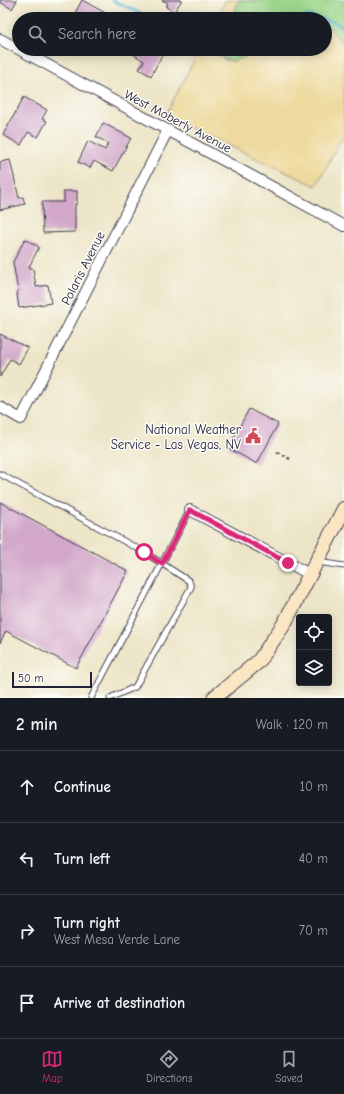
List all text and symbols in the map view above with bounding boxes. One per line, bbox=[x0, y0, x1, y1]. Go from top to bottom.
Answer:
search box bbox=[12, 12, 332, 56]
icon: search bbox=[26, 23, 48, 45]
text: Search here bbox=[58, 25, 136, 43]
street label: West Moberly Avenue bbox=[122, 86, 235, 156]
street label: Polaris Avenue bbox=[58, 228, 108, 307]
place label: National Weather Service - Las Vegas, NV bbox=[111, 422, 242, 452]
public building icon: National Weather Service - Las Vegas, NV bbox=[244, 427, 262, 445]
route start bbox=[135, 543, 153, 561]
route end bbox=[279, 554, 297, 572]
map controls bbox=[296, 614, 332, 686]
button: locate bbox=[296, 614, 332, 650]
button: layers bbox=[296, 650, 332, 686]
scale bar bbox=[12, 670, 92, 689]
text: 50 m bbox=[18, 672, 43, 685]
text: 2 min bbox=[16, 715, 57, 734]
text: Walk · 120 m bbox=[256, 717, 328, 732]
icon: ahead bbox=[16, 776, 38, 798]
text: Continue bbox=[54, 778, 111, 796]
text: 10 m bbox=[300, 779, 328, 794]
icon: left bbox=[16, 848, 38, 870]
text: Turn left bbox=[54, 850, 110, 868]
text: 40 m bbox=[299, 851, 328, 866]
text: Turn right bbox=[54, 914, 120, 932]
icon: right bbox=[16, 920, 38, 942]
text: 70 m bbox=[299, 923, 328, 938]
text: West Mesa Verde Lane bbox=[54, 932, 180, 947]
icon: arrive bbox=[16, 992, 38, 1014]
text: Arrive at destination bbox=[54, 994, 185, 1012]
tab: Map bbox=[41, 1048, 63, 1085]
tab: Directions bbox=[146, 1048, 193, 1085]
tab: Saved bbox=[275, 1048, 303, 1085]

